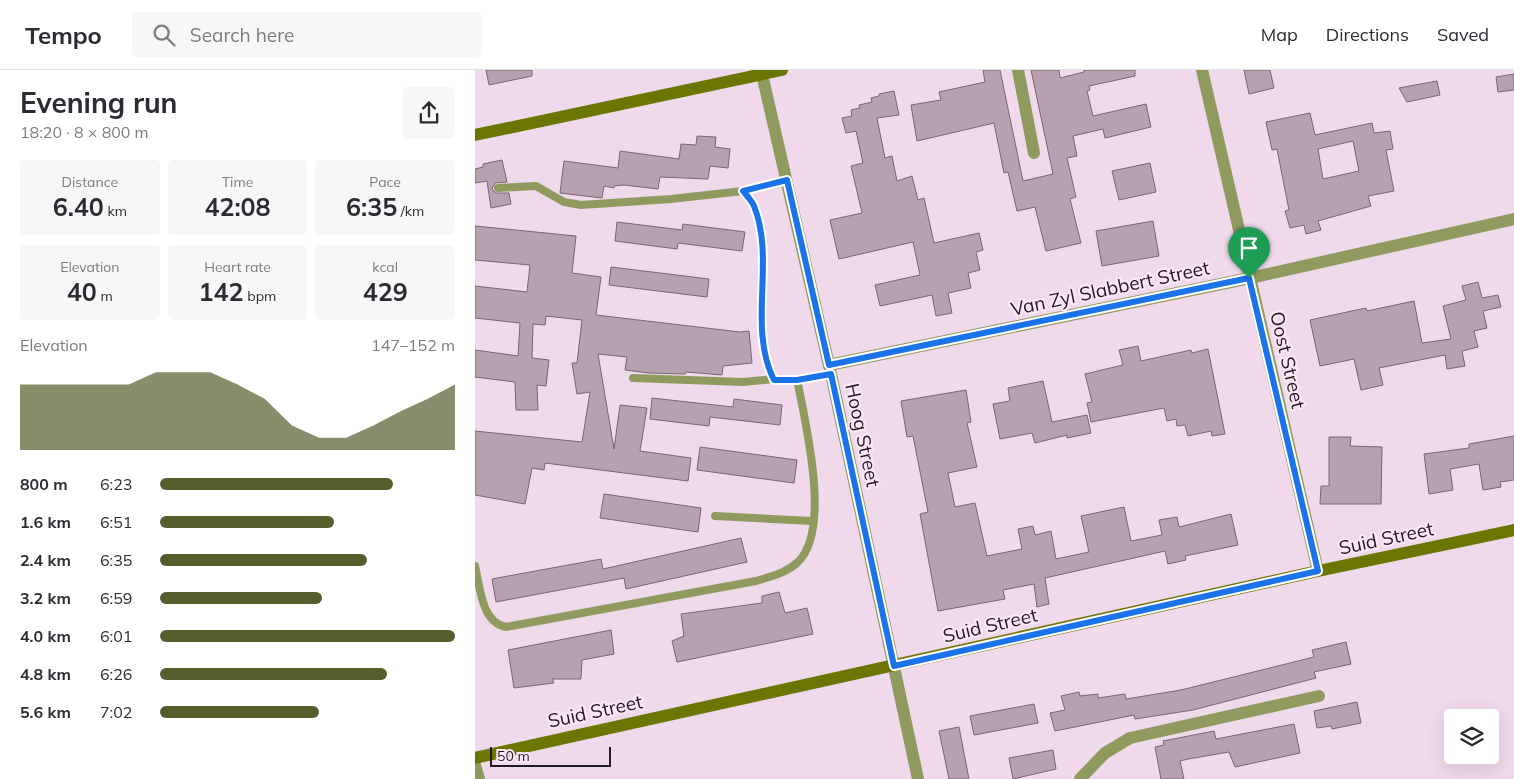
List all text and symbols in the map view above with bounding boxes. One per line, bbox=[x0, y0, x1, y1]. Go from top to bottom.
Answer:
search box bbox=[132, 12, 482, 57]
text: Tempo bbox=[25, 20, 102, 50]
icon: search bbox=[150, 21, 178, 49]
text: Search here bbox=[190, 23, 294, 47]
text: Map bbox=[1261, 23, 1298, 46]
text: Directions bbox=[1326, 23, 1409, 46]
text: Saved bbox=[1437, 23, 1489, 46]
text: Evening run bbox=[20, 85, 177, 120]
button: share bbox=[403, 87, 455, 139]
text: 18:20 · 8 × 800 m bbox=[20, 122, 149, 142]
text: Distance bbox=[62, 173, 118, 191]
text: Time bbox=[222, 173, 253, 191]
text: Pace bbox=[369, 173, 401, 191]
text: 6.40 bbox=[53, 191, 104, 222]
text: 42:08 bbox=[204, 191, 271, 222]
text: 6:35 bbox=[346, 191, 397, 222]
text: km bbox=[104, 202, 127, 220]
text: /km bbox=[397, 202, 424, 220]
pin bbox=[1228, 227, 1270, 278]
icon: arrive bbox=[1235, 234, 1263, 262]
street label: Van Zyl Slabbert Street bbox=[1008, 255, 1212, 321]
text: Elevation bbox=[60, 258, 119, 276]
text: Heart rate bbox=[204, 258, 271, 276]
text: kcal bbox=[372, 258, 398, 276]
text: 40 bbox=[67, 276, 97, 307]
text: 142 bbox=[199, 276, 244, 307]
text: 429 bbox=[363, 276, 408, 307]
text: m bbox=[97, 287, 113, 305]
text: bpm bbox=[244, 287, 276, 305]
street label: Oost Street bbox=[1265, 309, 1311, 411]
text: Elevation bbox=[20, 335, 88, 355]
text: 147–152 m bbox=[371, 335, 455, 355]
street label: Hoog Street bbox=[840, 381, 886, 489]
text: 800 m bbox=[20, 474, 68, 494]
text: 6:23 bbox=[100, 474, 132, 494]
text: 1.6 km bbox=[20, 512, 71, 532]
text: 6:51 bbox=[100, 512, 132, 532]
street label: Suid Street bbox=[1336, 516, 1436, 560]
text: 2.4 km bbox=[20, 550, 71, 570]
text: 6:35 bbox=[100, 550, 132, 570]
text: 3.2 km bbox=[20, 588, 71, 608]
text: 6:59 bbox=[100, 588, 132, 608]
street label: Suid Street bbox=[940, 602, 1040, 648]
text: 4.0 km bbox=[20, 626, 71, 646]
text: 6:01 bbox=[100, 626, 132, 646]
text: 4.8 km bbox=[20, 664, 71, 684]
text: 6:26 bbox=[100, 664, 132, 684]
street label: Suid Street bbox=[545, 689, 645, 733]
text: 5.6 km bbox=[20, 702, 71, 722]
text: 7:02 bbox=[100, 702, 132, 722]
map controls bbox=[1444, 709, 1499, 764]
button: layers bbox=[1444, 709, 1499, 764]
scale bar bbox=[490, 744, 611, 767]
text: 50 m bbox=[497, 747, 530, 765]

